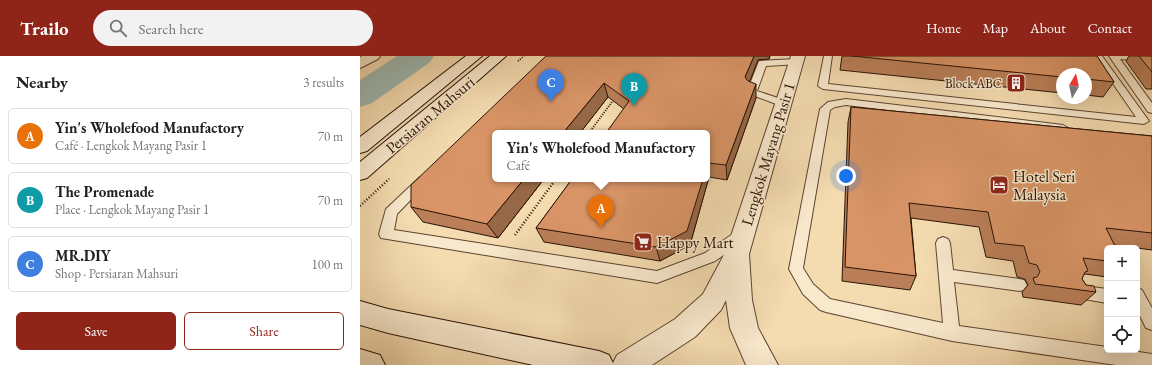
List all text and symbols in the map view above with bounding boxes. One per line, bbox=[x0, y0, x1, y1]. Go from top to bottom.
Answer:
search box bbox=[93, 10, 373, 46]
text: Trailo bbox=[20, 16, 69, 41]
icon: search bbox=[107, 17, 129, 39]
text: Search here bbox=[139, 19, 204, 38]
text: Home bbox=[926, 19, 961, 37]
text: Map bbox=[983, 19, 1008, 37]
text: About bbox=[1030, 19, 1066, 37]
text: Contact bbox=[1088, 19, 1132, 37]
north arrow bbox=[1056, 68, 1092, 104]
pin: C bbox=[538, 69, 564, 102]
text: Nearby bbox=[16, 71, 68, 93]
street label: Persiaran Mahsuri bbox=[381, 72, 479, 158]
building icon: Block ABC bbox=[1005, 72, 1027, 94]
pin: B bbox=[621, 73, 647, 106]
text: 3 results bbox=[303, 74, 344, 91]
place label: Block ABC bbox=[945, 75, 1002, 92]
street label: Lengkok Mayang Pasir 1 bbox=[736, 80, 800, 228]
text: Yin's Wholefood Manufactory bbox=[55, 118, 244, 137]
text: A bbox=[25, 128, 35, 145]
text: 70 m bbox=[318, 128, 343, 145]
popup bbox=[492, 130, 710, 182]
text: Café · Lengkok Mayang Pasir 1 bbox=[55, 137, 207, 154]
text: Yin's Wholefood Manufactory bbox=[506, 138, 696, 157]
text: Café bbox=[506, 157, 530, 174]
your location bbox=[836, 166, 856, 186]
place label: Hotel Seri Malaysia bbox=[1013, 166, 1075, 205]
hotel icon: Hotel Seri Malaysia bbox=[988, 174, 1010, 196]
text: The Promenade bbox=[55, 182, 154, 201]
text: B bbox=[26, 192, 34, 209]
text: 70 m bbox=[318, 192, 343, 209]
pin: A bbox=[588, 195, 614, 228]
text: Place · Lengkok Mayang Pasir 1 bbox=[55, 201, 209, 218]
supermarket icon: Happy Mart bbox=[632, 231, 654, 253]
place label: Happy Mart bbox=[657, 232, 734, 253]
map controls bbox=[1104, 245, 1140, 353]
button: + bbox=[1104, 245, 1140, 281]
text: MR.DIY bbox=[55, 246, 111, 265]
text: C bbox=[25, 256, 35, 273]
text: 100 m bbox=[312, 256, 343, 273]
text: Shop · Persiaran Mahsuri bbox=[55, 265, 178, 282]
button: − bbox=[1104, 281, 1140, 317]
button: Save bbox=[16, 312, 176, 350]
button: Share bbox=[184, 312, 344, 350]
button: locate bbox=[1104, 317, 1140, 353]

